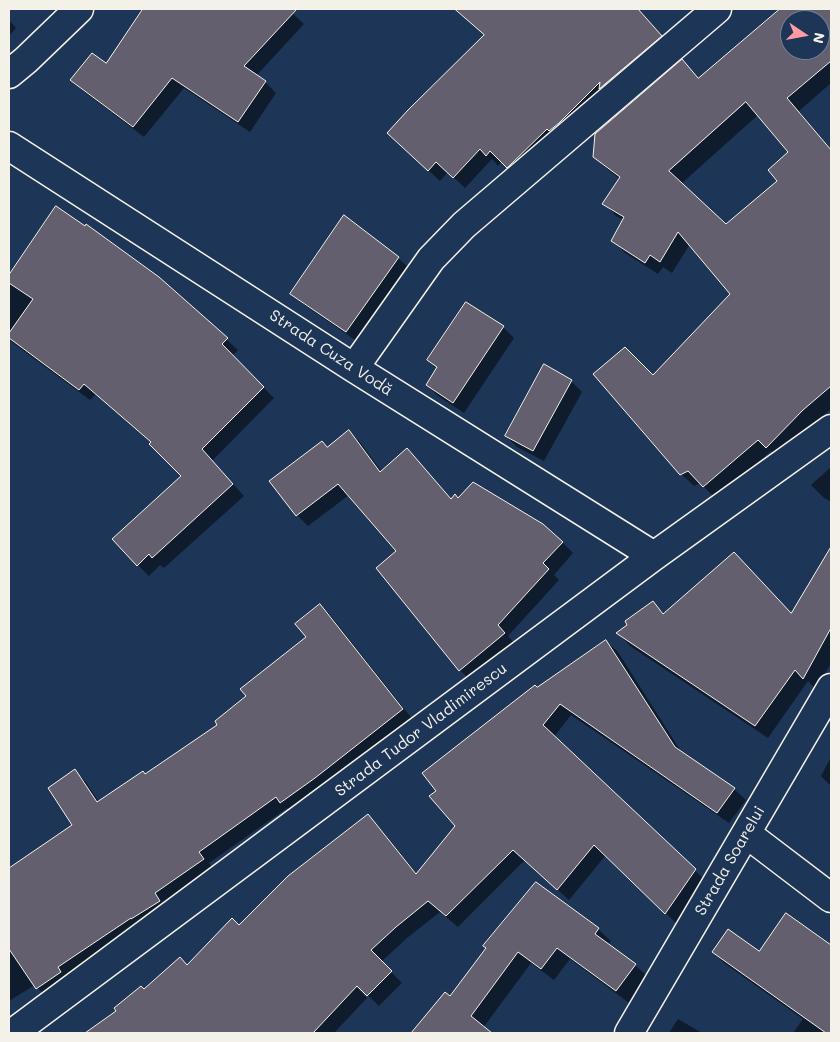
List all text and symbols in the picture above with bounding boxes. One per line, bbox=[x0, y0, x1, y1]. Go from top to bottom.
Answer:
north arrow bbox=[780, 10, 830, 60]
text: N bbox=[809, 31, 830, 45]
street label: Strada Cuza Vodă bbox=[266, 306, 396, 400]
street label: Strada Tudor Vladimirescu bbox=[331, 659, 511, 801]
street label: Strada Soarelui bbox=[691, 803, 769, 919]

